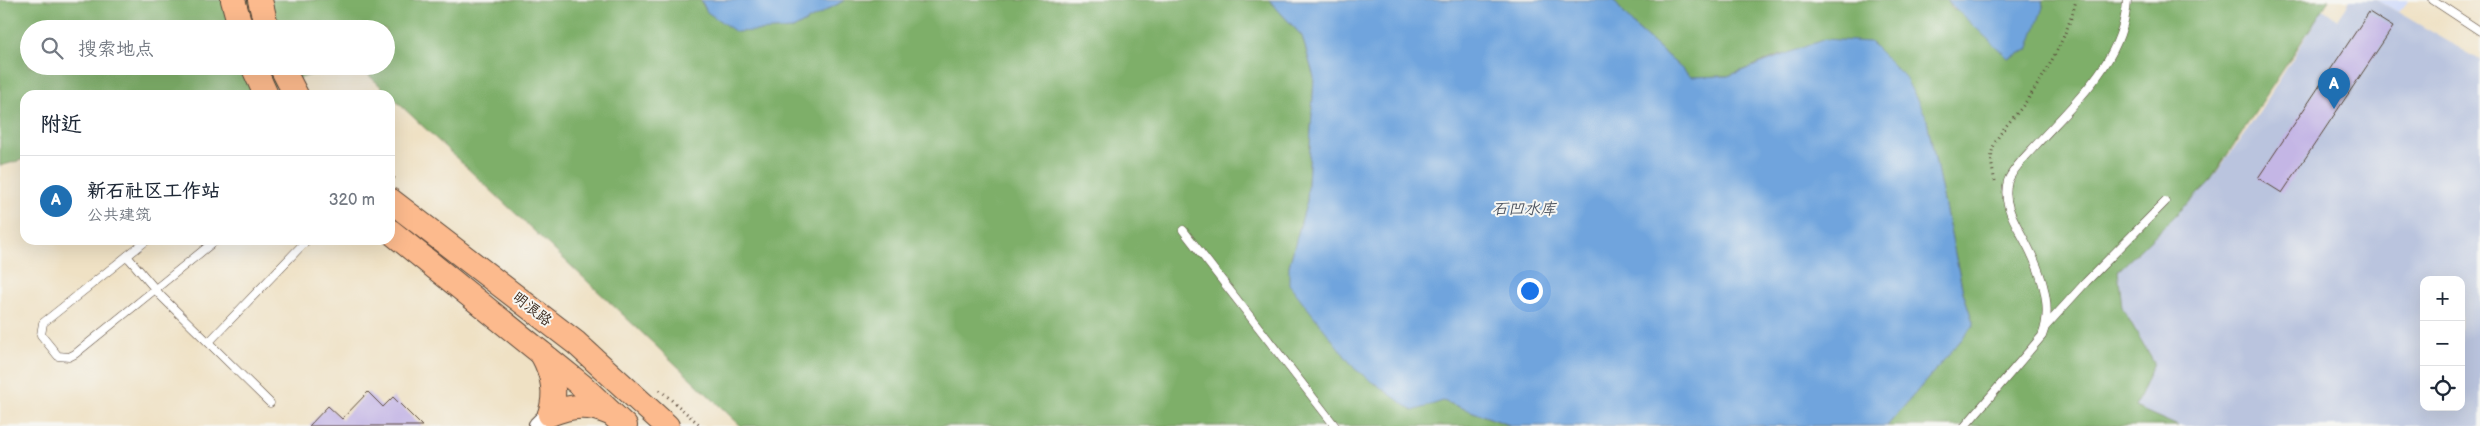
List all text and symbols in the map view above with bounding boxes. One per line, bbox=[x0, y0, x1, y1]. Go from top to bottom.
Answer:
search box bbox=[20, 20, 395, 75]
icon: search bbox=[38, 34, 66, 62]
text: 搜索地点 bbox=[78, 38, 154, 61]
pin: A bbox=[2318, 68, 2350, 109]
text: 附近 bbox=[40, 112, 82, 137]
text: 新石社区工作站 bbox=[87, 180, 220, 203]
text: A bbox=[51, 191, 61, 210]
text: 320 m bbox=[329, 191, 375, 210]
water label: 石凹水库 bbox=[1492, 200, 1558, 219]
text: 公共建筑 bbox=[87, 206, 151, 225]
map controls bbox=[2420, 276, 2465, 411]
button: + bbox=[2420, 276, 2465, 321]
your location bbox=[1517, 278, 1543, 304]
street label: 明浪路 bbox=[508, 288, 556, 330]
button: − bbox=[2420, 321, 2465, 366]
button: locate bbox=[2420, 366, 2465, 411]

